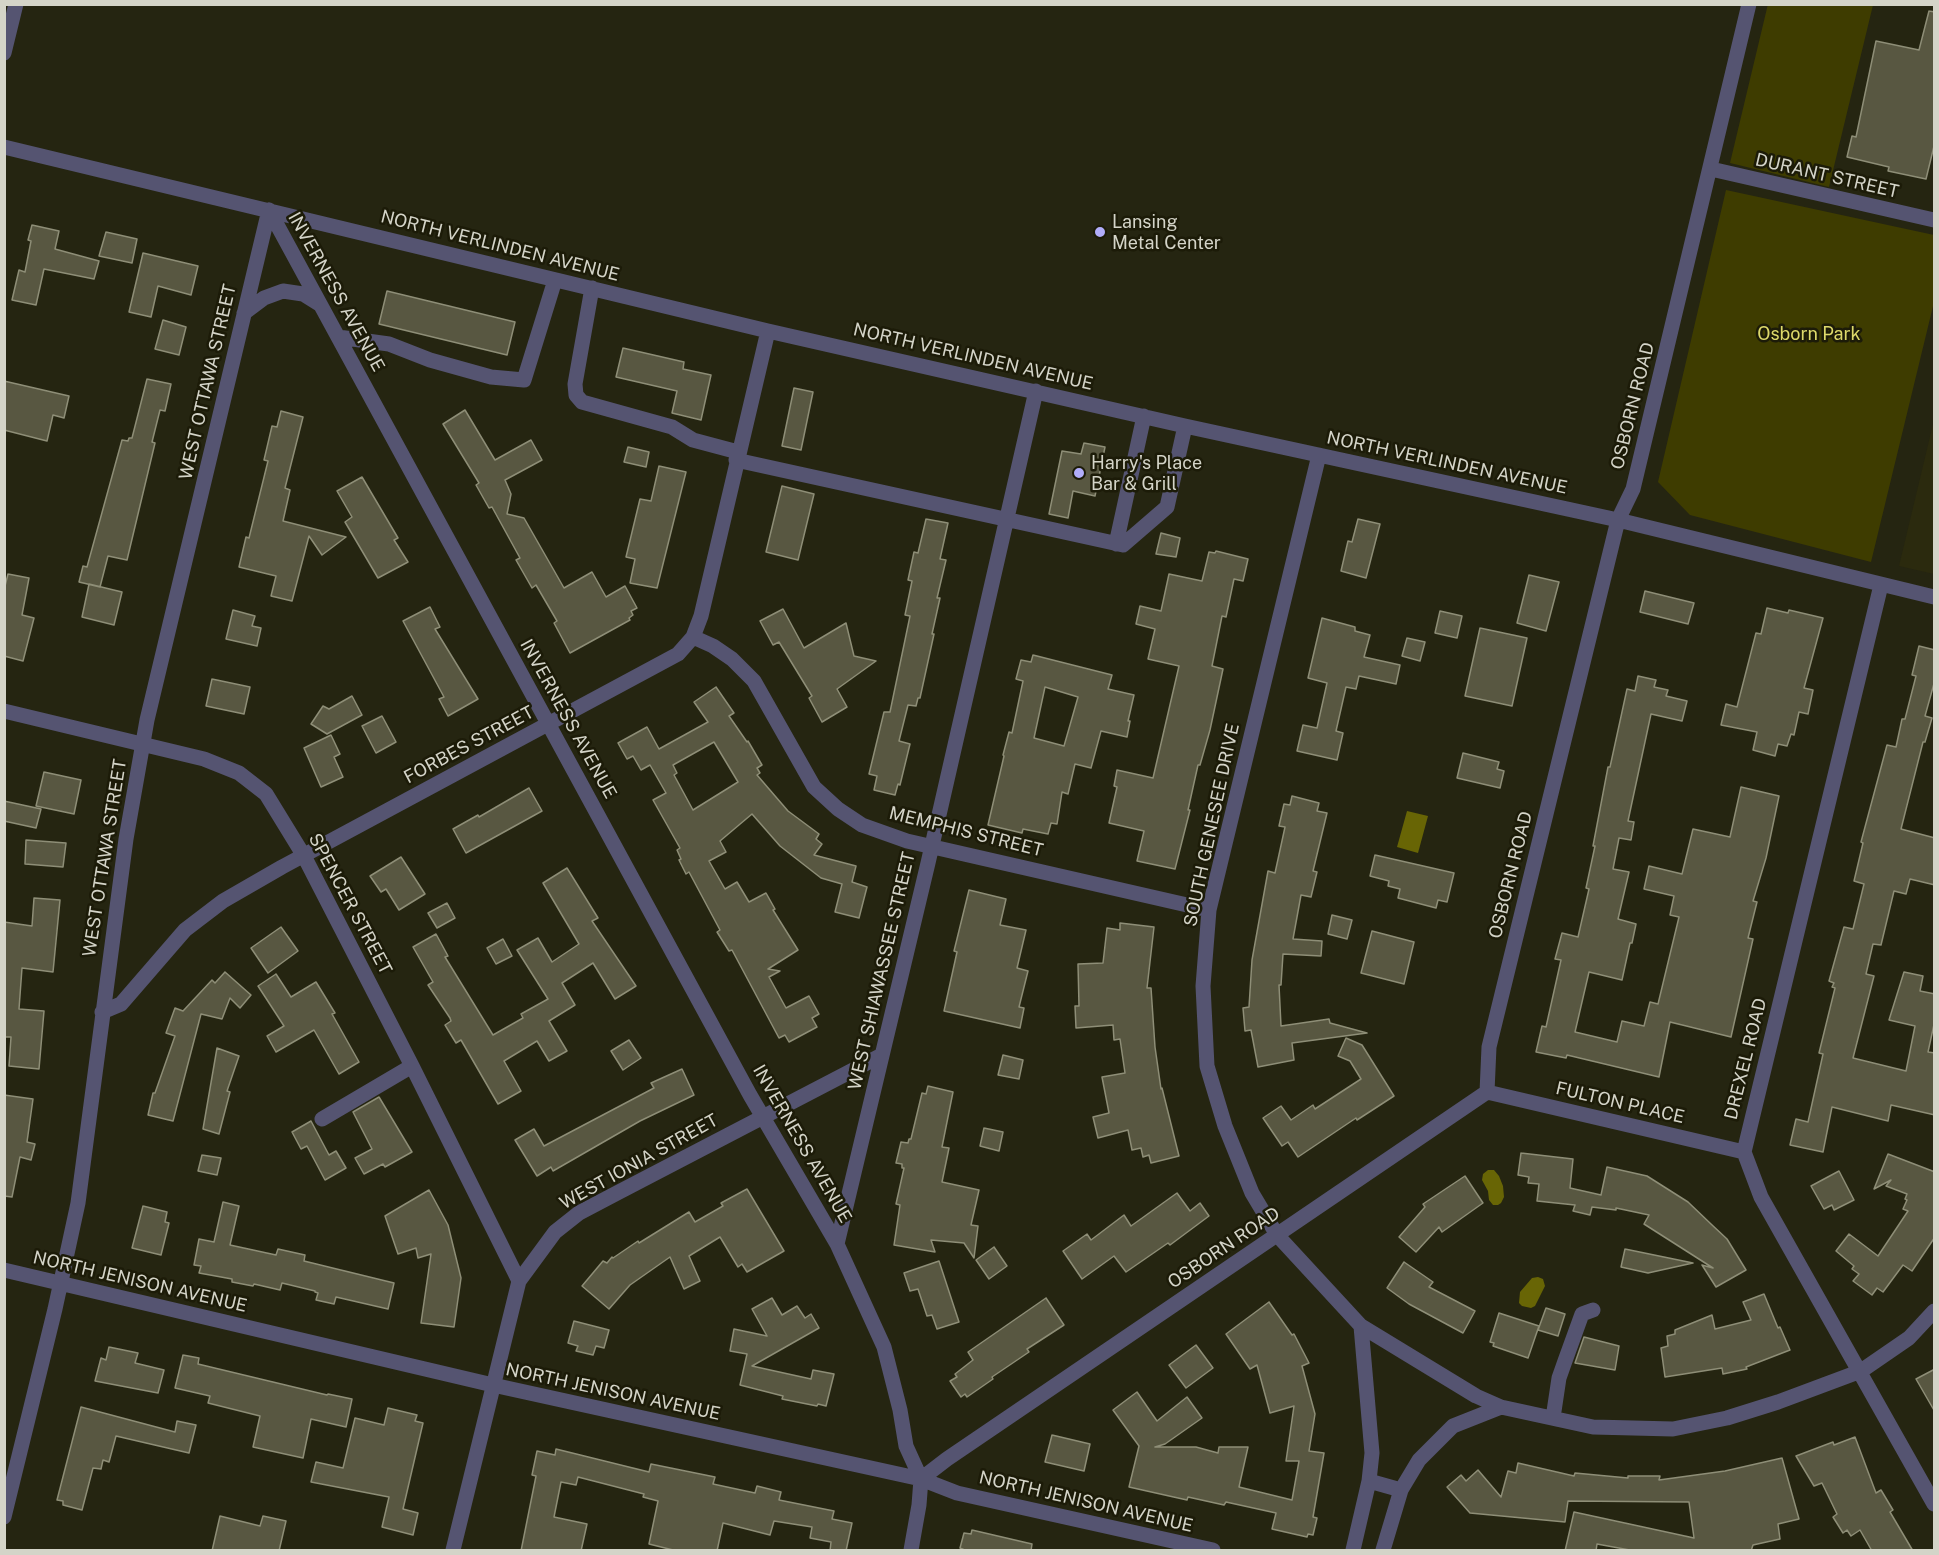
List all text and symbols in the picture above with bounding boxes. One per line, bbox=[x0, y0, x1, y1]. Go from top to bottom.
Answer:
street label: DURANT STREET bbox=[1753, 149, 1901, 203]
street label: NORTH VERLINDEN AVENUE bbox=[378, 206, 622, 286]
street label: INVERNESS AVENUE bbox=[283, 208, 389, 376]
place label: Lansing Metal Center bbox=[1112, 211, 1221, 254]
marker: Lansing Metal Center bbox=[1093, 225, 1107, 239]
street label: WEST OTTAWA STREET bbox=[175, 282, 241, 482]
street label: NORTH VERLINDEN AVENUE bbox=[851, 319, 1095, 395]
park label: Osborn Park bbox=[1757, 323, 1861, 345]
street label: OSBORN ROAD bbox=[1607, 340, 1659, 472]
street label: NORTH VERLINDEN AVENUE bbox=[1325, 427, 1569, 499]
place label: Harry's Place Bar & Grill bbox=[1091, 452, 1202, 494]
marker: Harry's Place Bar & Grill bbox=[1072, 466, 1086, 480]
street label: INVERNESS AVENUE bbox=[515, 635, 621, 803]
street label: FORBES STREET bbox=[400, 702, 538, 788]
street label: SOUTH GENESEE DRIVE bbox=[1180, 721, 1244, 929]
street label: WEST OTTAWA STREET bbox=[79, 758, 131, 958]
street label: MEMPHIS STREET bbox=[887, 802, 1045, 862]
street label: OSBORN ROAD bbox=[1485, 809, 1537, 941]
street label: SPENCER STREET bbox=[304, 830, 396, 978]
street label: WEST SHIAWASSEE STREET bbox=[844, 850, 920, 1092]
street label: DREXEL ROAD bbox=[1720, 996, 1772, 1122]
street label: INVERNESS AVENUE bbox=[748, 1061, 856, 1227]
street label: FULTON PLACE bbox=[1553, 1078, 1687, 1128]
street label: WEST IONIA STREET bbox=[556, 1110, 722, 1214]
street label: OSBORN ROAD bbox=[1164, 1203, 1284, 1293]
street label: NORTH JENISON AVENUE bbox=[31, 1247, 249, 1317]
street label: NORTH JENISON AVENUE bbox=[504, 1359, 722, 1425]
street label: NORTH JENISON AVENUE bbox=[977, 1467, 1195, 1537]

